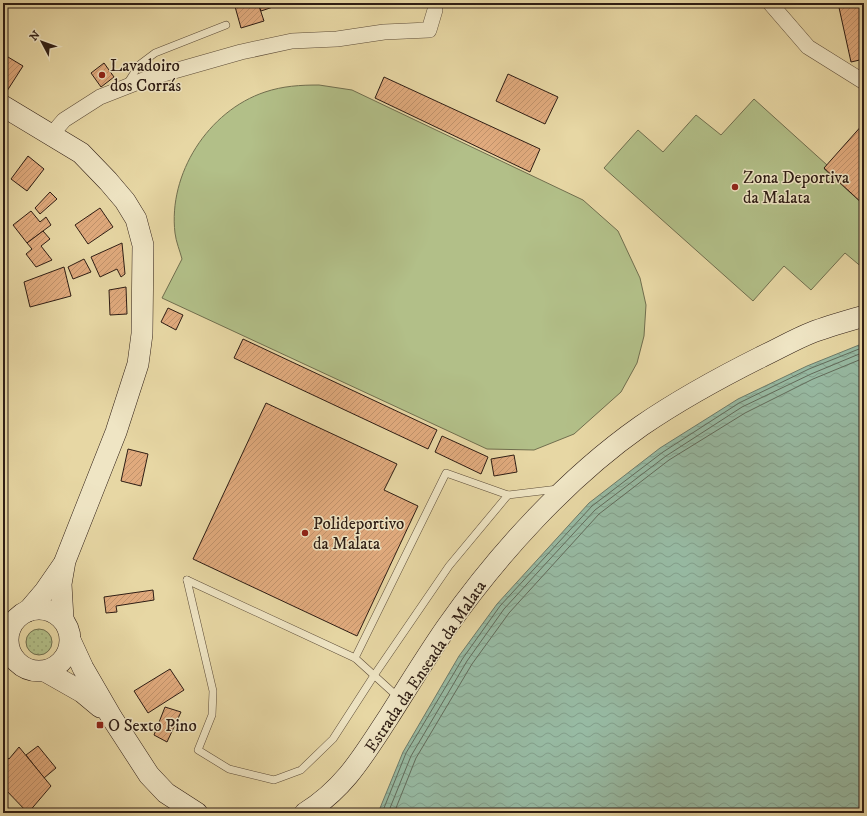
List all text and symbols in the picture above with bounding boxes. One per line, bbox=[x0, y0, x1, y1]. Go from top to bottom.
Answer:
north arrow bbox=[22, 22, 62, 62]
text: N bbox=[27, 28, 43, 44]
place label: Lavadoiro dos Corrás bbox=[110, 55, 181, 97]
marker: Lavadoiro dos Corrás bbox=[97, 70, 107, 80]
place label: Zona Deportiva da Malata bbox=[743, 167, 850, 209]
marker: Zona Deportiva da Malata bbox=[730, 182, 740, 192]
place label: Polideportivo da Malata bbox=[313, 513, 404, 555]
marker: Polideportivo da Malata bbox=[300, 528, 310, 538]
street label: Estrada da Enseada da Malata bbox=[360, 576, 492, 757]
place label: O Sexto Pino bbox=[108, 715, 197, 737]
marker: O Sexto Pino bbox=[95, 720, 105, 730]

